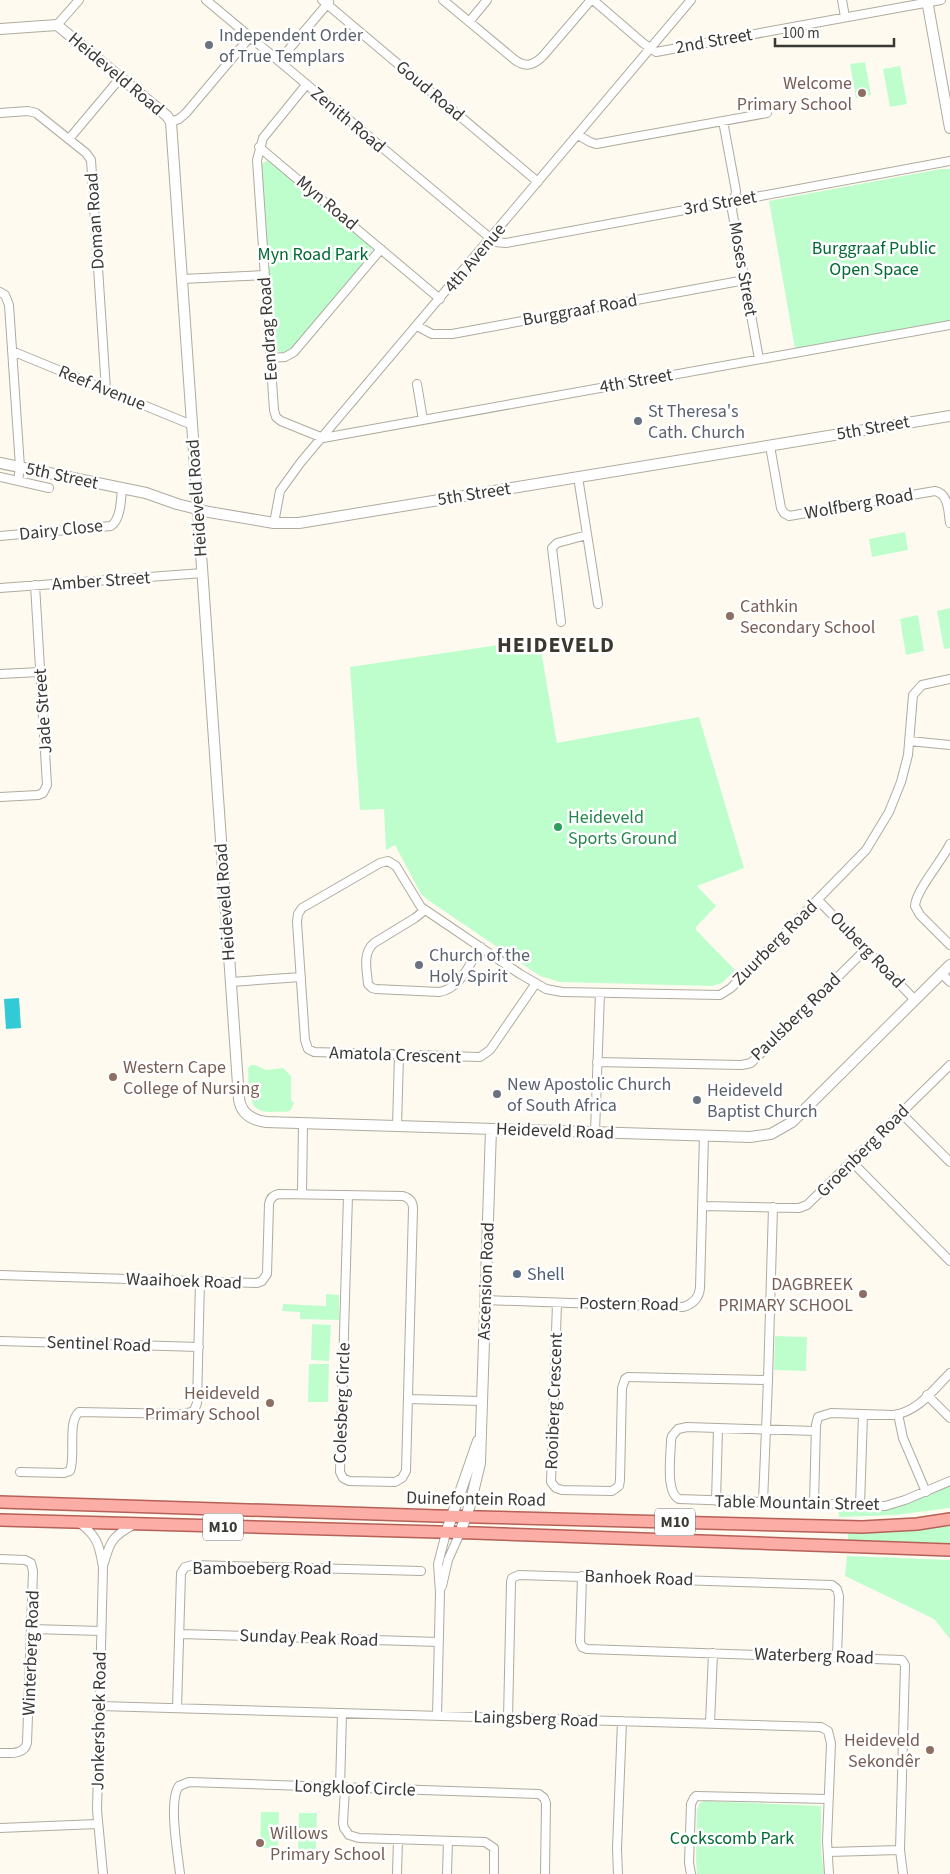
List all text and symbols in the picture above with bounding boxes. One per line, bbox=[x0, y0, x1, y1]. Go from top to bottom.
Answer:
scale bar bbox=[775, 15, 894, 47]
street label: 2nd Street bbox=[674, 22, 754, 60]
place label: Independent Order of True Templars bbox=[219, 23, 364, 69]
text: 100 m bbox=[782, 23, 820, 44]
street label: Heideveld Road bbox=[63, 26, 169, 122]
marker: Independent Order of True Templars bbox=[203, 39, 215, 51]
street label: Goud Road bbox=[390, 55, 470, 127]
place label: Welcome Primary School bbox=[737, 71, 852, 117]
street label: Zenith Road bbox=[305, 81, 391, 159]
marker: Welcome Primary School bbox=[856, 87, 868, 99]
street label: Myn Road bbox=[291, 170, 363, 236]
street label: Doman Road bbox=[79, 172, 111, 270]
street label: 3rd Street bbox=[682, 184, 758, 222]
street label: 4th Avenue bbox=[438, 218, 512, 298]
street label: Moses Street bbox=[722, 220, 764, 318]
park label: Burggraaf Public Open Space bbox=[812, 236, 936, 282]
park label: Myn Road Park bbox=[258, 242, 368, 267]
street label: Eendrag Road bbox=[252, 276, 284, 382]
street label: Burggraaf Road bbox=[521, 288, 639, 332]
street label: Reef Avenue bbox=[55, 359, 149, 417]
street label: 4th Street bbox=[598, 362, 674, 400]
place label: St Theresa's Cath. Church bbox=[648, 399, 745, 445]
street label: 5th Street bbox=[835, 409, 911, 447]
marker: St Theresa's Cath. Church bbox=[632, 415, 644, 427]
street label: Heideveld Road bbox=[180, 438, 214, 558]
street label: 5th Street bbox=[23, 456, 101, 496]
street label: 5th Street bbox=[436, 476, 512, 512]
street label: Wolfberg Road bbox=[803, 482, 915, 526]
street label: Dairy Close bbox=[18, 513, 104, 547]
street label: Amber Street bbox=[51, 565, 151, 597]
place label: Cathkin Secondary School bbox=[740, 594, 875, 640]
marker: Cathkin Secondary School bbox=[724, 610, 736, 622]
district label: HEIDEVELD bbox=[497, 629, 615, 661]
street label: Jade Street bbox=[28, 668, 58, 754]
place label: Heideveld Sports Ground bbox=[568, 805, 677, 851]
marker: Heideveld Sports Ground bbox=[552, 821, 564, 833]
street label: Heideveld Road bbox=[208, 842, 242, 962]
street label: Zuurberg Road bbox=[727, 895, 823, 991]
street label: Ouberg Road bbox=[824, 906, 910, 994]
place label: Church of the Holy Spirit bbox=[429, 943, 530, 989]
marker: Church of the Holy Spirit bbox=[413, 959, 425, 971]
street label: Paulsberg Road bbox=[745, 967, 847, 1067]
street label: Amatola Crescent bbox=[329, 1040, 461, 1070]
place label: Western Cape College of Nursing bbox=[123, 1055, 259, 1101]
marker: Western Cape College of Nursing bbox=[107, 1071, 119, 1083]
place label: New Apostolic Church of South Africa bbox=[507, 1072, 671, 1118]
place label: Heideveld Baptist Church bbox=[707, 1078, 818, 1124]
marker: New Apostolic Church of South Africa bbox=[491, 1088, 503, 1100]
marker: Heideveld Baptist Church bbox=[691, 1094, 703, 1106]
street label: Groenberg Road bbox=[811, 1099, 915, 1203]
street label: Heideveld Road bbox=[496, 1116, 614, 1146]
street label: Ascension Road bbox=[471, 1222, 501, 1340]
place label: Shell bbox=[527, 1262, 565, 1287]
street label: Waaihoek Road bbox=[126, 1266, 242, 1296]
marker: Shell bbox=[511, 1268, 523, 1280]
place label: DAGBREEK PRIMARY SCHOOL bbox=[718, 1272, 854, 1318]
marker: DAGBREEK PRIMARY SCHOOL bbox=[857, 1288, 869, 1300]
street label: Postern Road bbox=[579, 1291, 679, 1317]
street label: Sentinel Road bbox=[46, 1330, 152, 1358]
street label: Rooiberg Crescent bbox=[539, 1332, 569, 1470]
street label: Colesberg Circle bbox=[327, 1342, 357, 1464]
place label: Heideveld Primary School bbox=[145, 1381, 260, 1427]
marker: Heideveld Primary School bbox=[264, 1397, 276, 1409]
street label: Duinefontein Road bbox=[406, 1485, 546, 1513]
street label: Table Mountain Street bbox=[714, 1489, 880, 1517]
road number: M10 bbox=[655, 1508, 695, 1535]
road number: M10 bbox=[203, 1514, 243, 1540]
street label: Bamboeberg Road bbox=[192, 1556, 332, 1581]
street label: Banhoek Road bbox=[584, 1564, 694, 1592]
street label: Winterberg Road bbox=[16, 1590, 46, 1716]
street label: Sunday Peak Road bbox=[239, 1623, 379, 1653]
street label: Waterberg Road bbox=[754, 1641, 874, 1671]
street label: Jonkershoek Road bbox=[85, 1651, 113, 1791]
street label: Laingsberg Road bbox=[473, 1704, 599, 1734]
place label: Heideveld Sekondêr bbox=[844, 1728, 921, 1774]
marker: Heideveld Sekondêr bbox=[924, 1744, 936, 1756]
street label: Longkloof Circle bbox=[294, 1773, 416, 1803]
place label: Willows Primary School bbox=[270, 1821, 385, 1867]
park label: Cockscomb Park bbox=[670, 1826, 794, 1851]
marker: Willows Primary School bbox=[254, 1837, 266, 1849]

